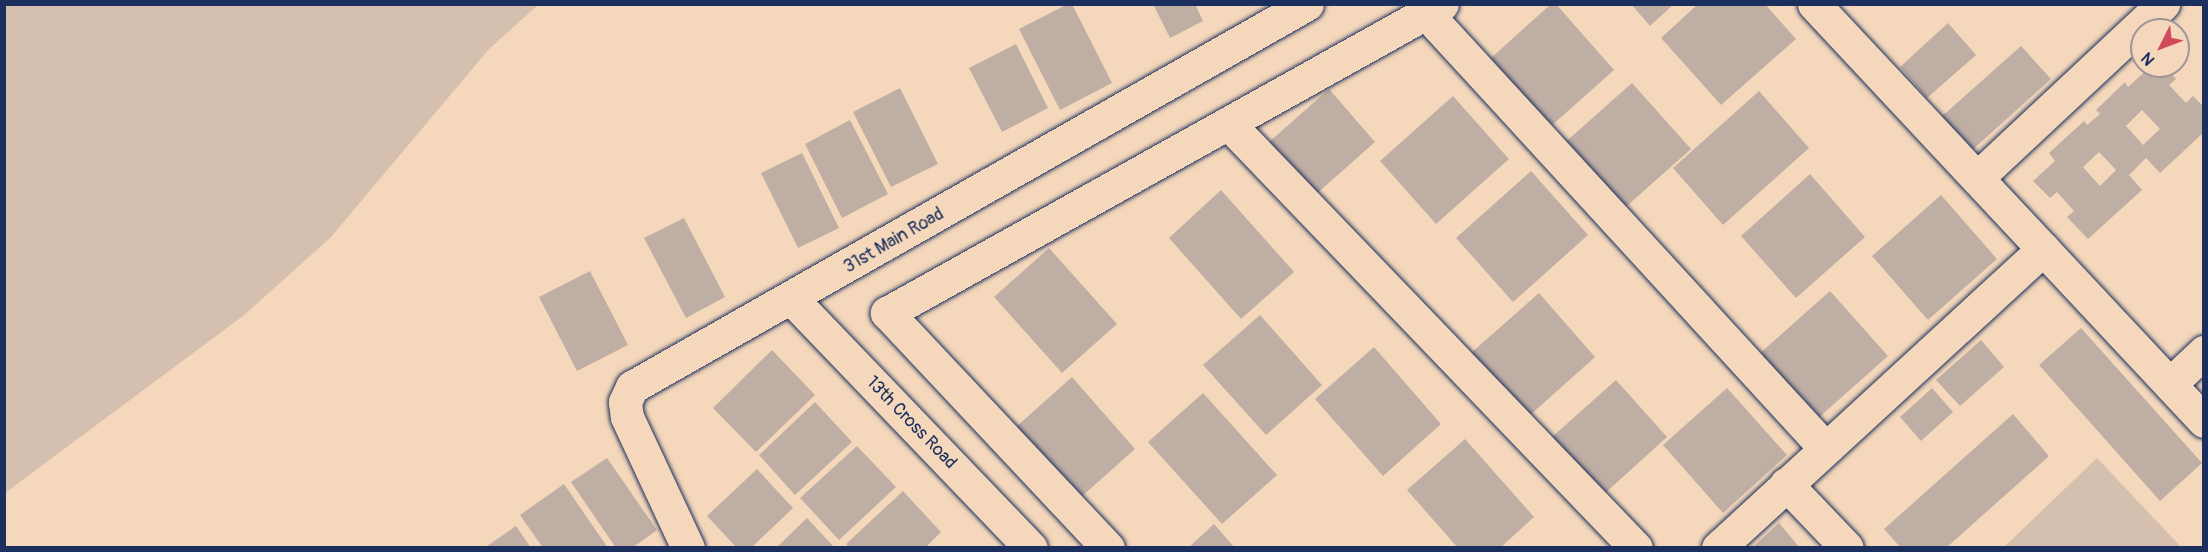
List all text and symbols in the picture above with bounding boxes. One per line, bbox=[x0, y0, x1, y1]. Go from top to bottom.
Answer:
north arrow bbox=[2130, 18, 2190, 78]
text: N bbox=[2137, 48, 2159, 69]
street label: 31st Main Road bbox=[840, 204, 948, 278]
street label: 13th Cross Road bbox=[861, 372, 961, 474]

